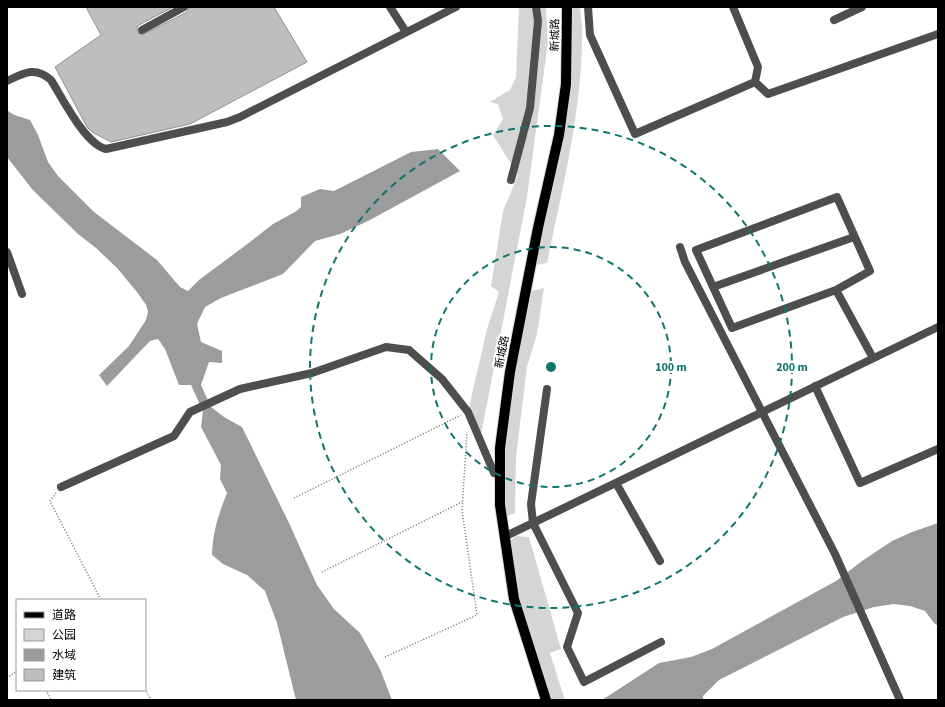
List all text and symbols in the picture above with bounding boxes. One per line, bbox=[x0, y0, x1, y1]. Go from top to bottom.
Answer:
street label: 新城路 bbox=[547, 18, 563, 52]
street label: 新城路 bbox=[491, 334, 513, 370]
text: 100 m bbox=[655, 359, 687, 376]
text: 200 m bbox=[776, 359, 808, 376]
centre of rings bbox=[544, 360, 558, 374]
legend bbox=[16, 599, 146, 691]
text: 道路 bbox=[52, 607, 76, 624]
text: 公园 bbox=[52, 627, 76, 644]
text: 水域 bbox=[52, 647, 76, 664]
text: 建筑 bbox=[52, 667, 76, 684]

